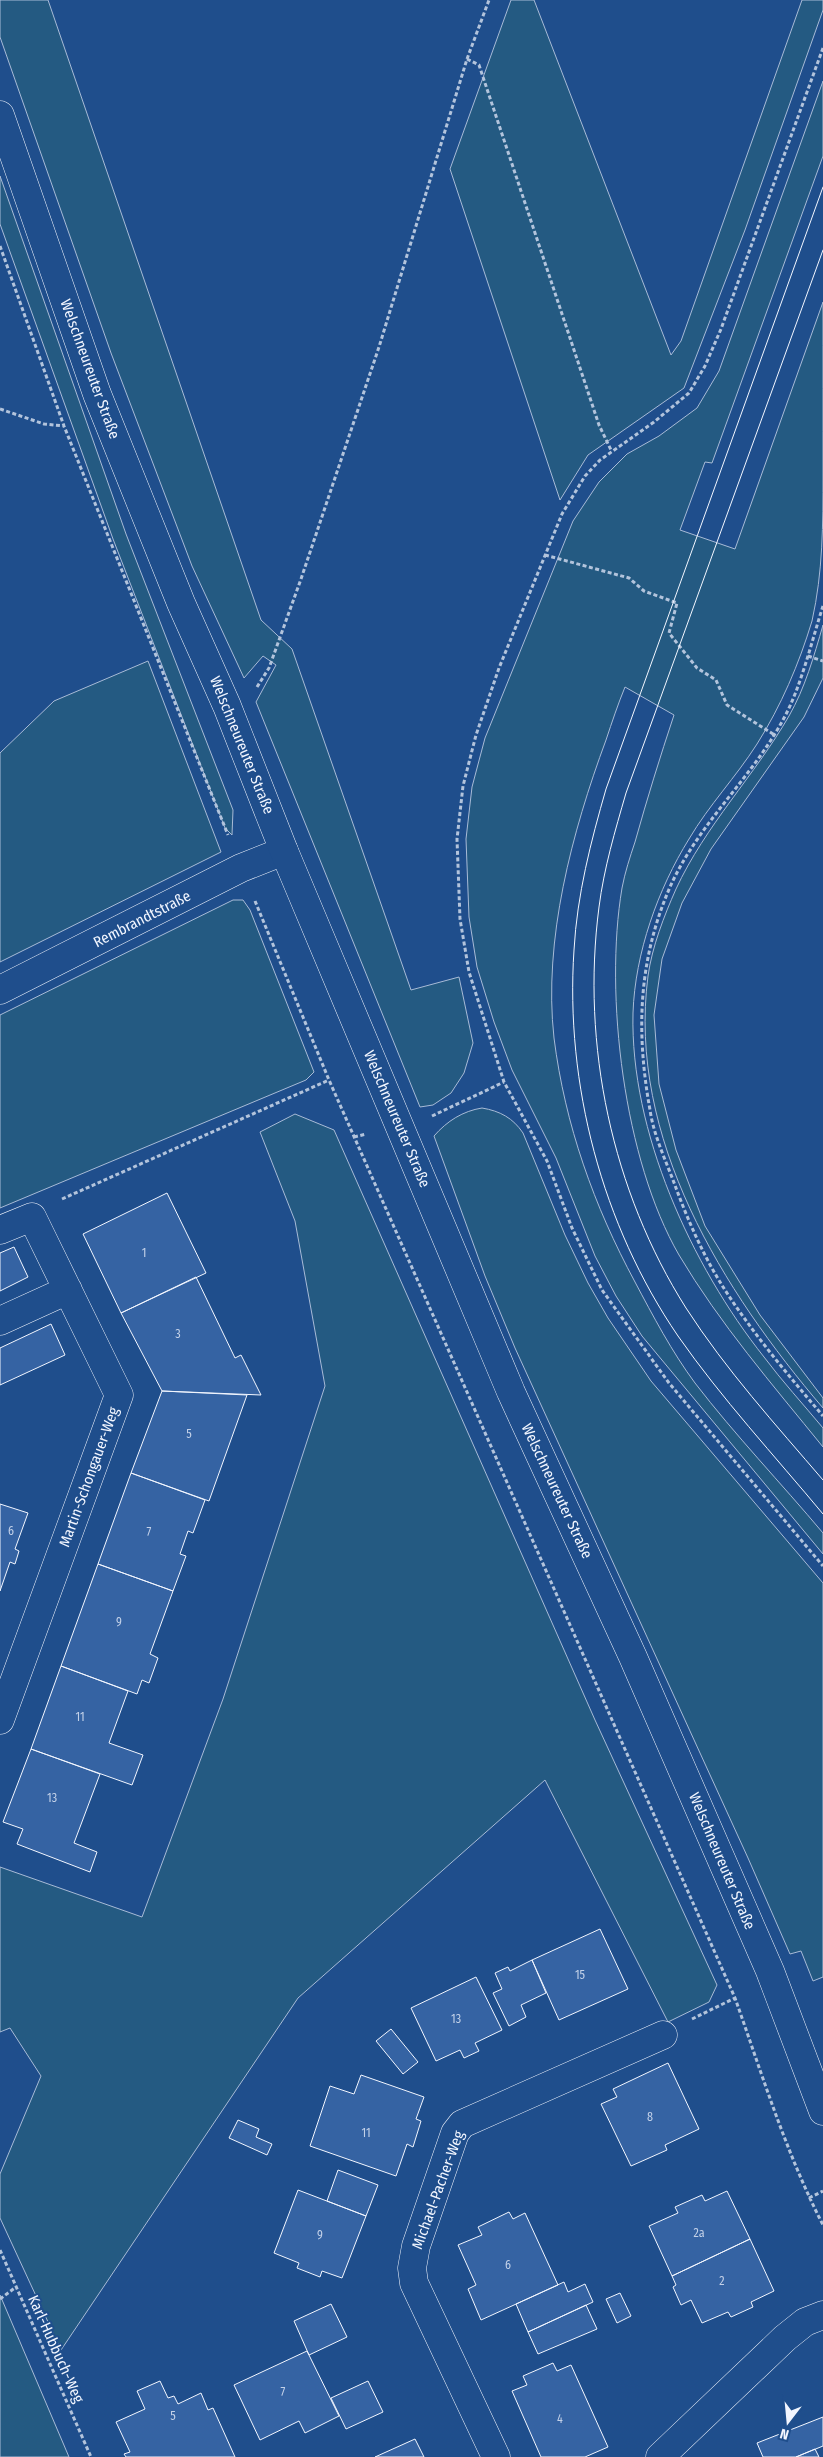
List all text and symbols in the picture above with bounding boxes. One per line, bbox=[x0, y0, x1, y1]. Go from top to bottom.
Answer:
street label: Welschneureuter Straße bbox=[56, 297, 124, 441]
street label: Welschneureuter Straße bbox=[206, 673, 278, 817]
street label: Rembrandtstraße bbox=[90, 887, 194, 951]
street label: Welschneureuter Straße bbox=[360, 1048, 434, 1190]
house number: 1 bbox=[142, 1246, 146, 1260]
house number: 3 bbox=[175, 1327, 181, 1341]
street label: Martin-Schongauer-Weg bbox=[55, 1405, 123, 1549]
street label: Welschneureuter Straße bbox=[518, 1421, 596, 1561]
house number: 5 bbox=[186, 1427, 192, 1441]
house number: 6 bbox=[8, 1524, 14, 1538]
house number: 7 bbox=[147, 1525, 152, 1539]
house number: 9 bbox=[116, 1615, 122, 1629]
house number: 11 bbox=[75, 1710, 85, 1724]
street label: Welschneureuter Straße bbox=[685, 1790, 759, 1932]
house number: 13 bbox=[47, 1791, 57, 1805]
house number: 15 bbox=[575, 1968, 586, 1982]
house number: 13 bbox=[451, 2012, 461, 2026]
house number: 8 bbox=[647, 2110, 653, 2124]
house number: 11 bbox=[361, 2126, 371, 2140]
street label: Michael-Pacher-Weg bbox=[408, 2128, 468, 2252]
house number: 2a bbox=[693, 2226, 705, 2240]
house number: 9 bbox=[317, 2228, 323, 2242]
house number: 6 bbox=[505, 2258, 511, 2272]
house number: 2 bbox=[719, 2274, 725, 2288]
street label: Karl-Hubbuch-Weg bbox=[24, 2292, 88, 2406]
house number: 7 bbox=[281, 2385, 286, 2399]
north arrow bbox=[763, 2397, 813, 2447]
house number: 5 bbox=[170, 2409, 176, 2423]
house number: 4 bbox=[557, 2412, 563, 2426]
text: N bbox=[778, 2425, 791, 2443]

